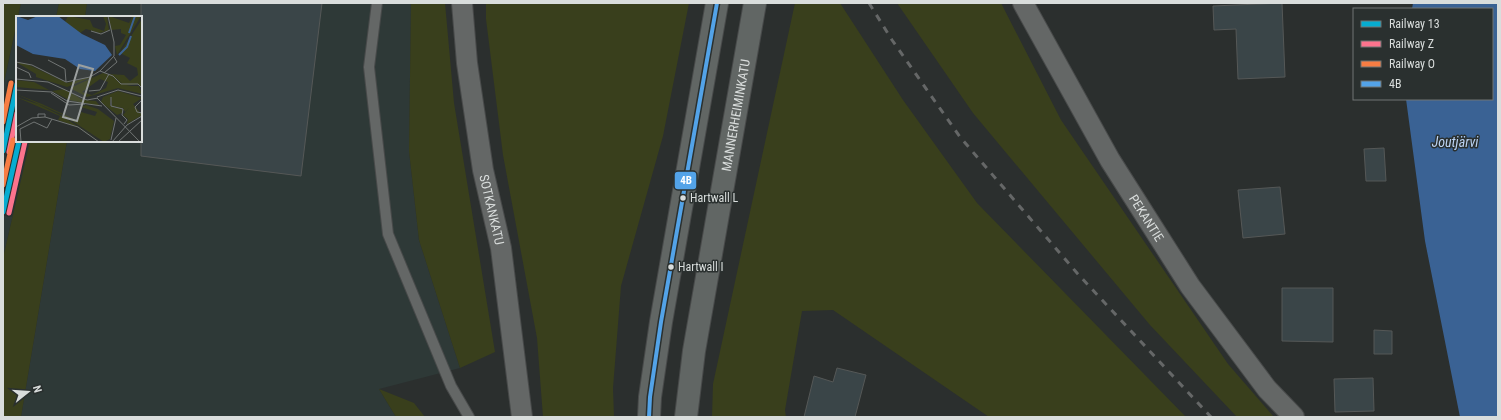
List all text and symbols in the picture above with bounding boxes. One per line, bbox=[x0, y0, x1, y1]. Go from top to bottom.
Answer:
legend bbox=[1353, 8, 1493, 100]
inset map bbox=[16, 16, 142, 142]
text: Railway 13 bbox=[1389, 17, 1440, 31]
text: Railway Z bbox=[1389, 37, 1434, 51]
text: Railway O bbox=[1389, 57, 1435, 71]
street label: MANNERHEIMINKATU bbox=[718, 58, 753, 172]
text: 4B bbox=[1389, 77, 1401, 91]
water label: Joutjärvi bbox=[1432, 134, 1479, 150]
line badge: 4B bbox=[674, 171, 697, 190]
street label: SOTKANKATU bbox=[477, 173, 508, 246]
text: 4B bbox=[680, 174, 692, 187]
place label: Hartwall L bbox=[690, 191, 738, 205]
street label: PEKANTIE bbox=[1126, 192, 1167, 244]
marker: Hartwall L bbox=[678, 193, 688, 203]
place label: Hartwall I bbox=[678, 260, 724, 274]
marker: Hartwall I bbox=[666, 262, 676, 272]
north arrow bbox=[8, 372, 48, 412]
text: N bbox=[30, 384, 44, 395]

